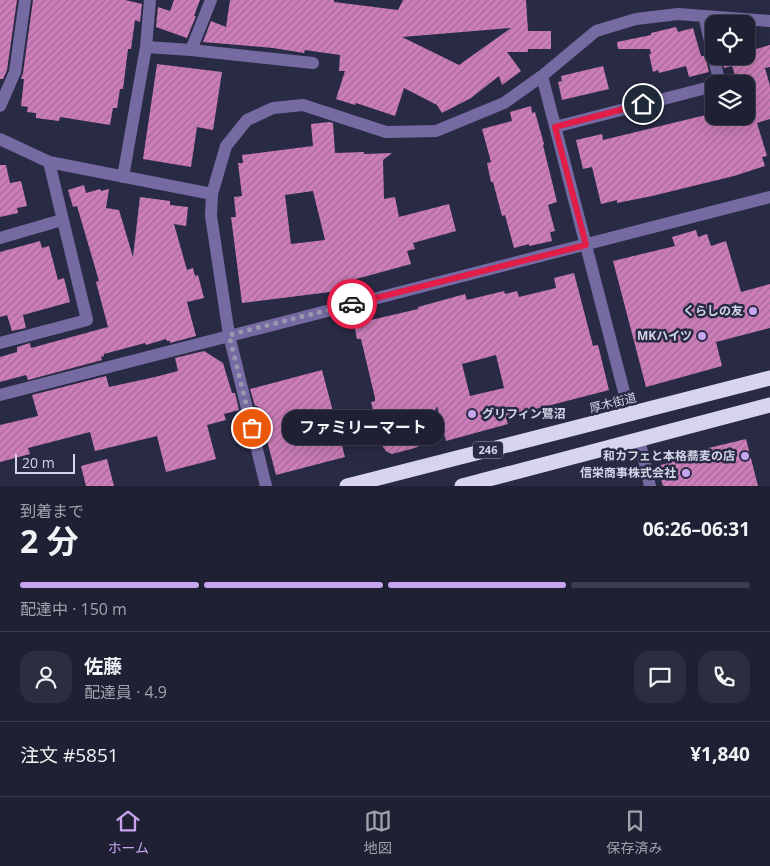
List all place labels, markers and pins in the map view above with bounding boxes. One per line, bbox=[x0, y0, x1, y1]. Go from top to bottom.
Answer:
pin bbox=[622, 83, 664, 125]
place label: くらしの友 bbox=[683, 302, 743, 319]
marker: くらしの友 bbox=[747, 305, 759, 317]
place label: MKハイツ bbox=[637, 327, 692, 344]
marker: MKハイツ bbox=[696, 330, 708, 342]
place label: グリフィン鷺沼 bbox=[482, 405, 566, 422]
pin bbox=[231, 407, 273, 449]
marker: グリフィン鷺沼 bbox=[466, 408, 478, 420]
callout: ファミリーマート bbox=[282, 410, 444, 446]
place label: 和カフェと本格蕎麦の店 bbox=[603, 447, 735, 464]
marker: 和カフェと本格蕎麦の店 bbox=[739, 450, 751, 462]
place label: 信栄商事株式会社 bbox=[580, 464, 676, 481]
marker: 信栄商事株式会社 bbox=[680, 467, 692, 479]

